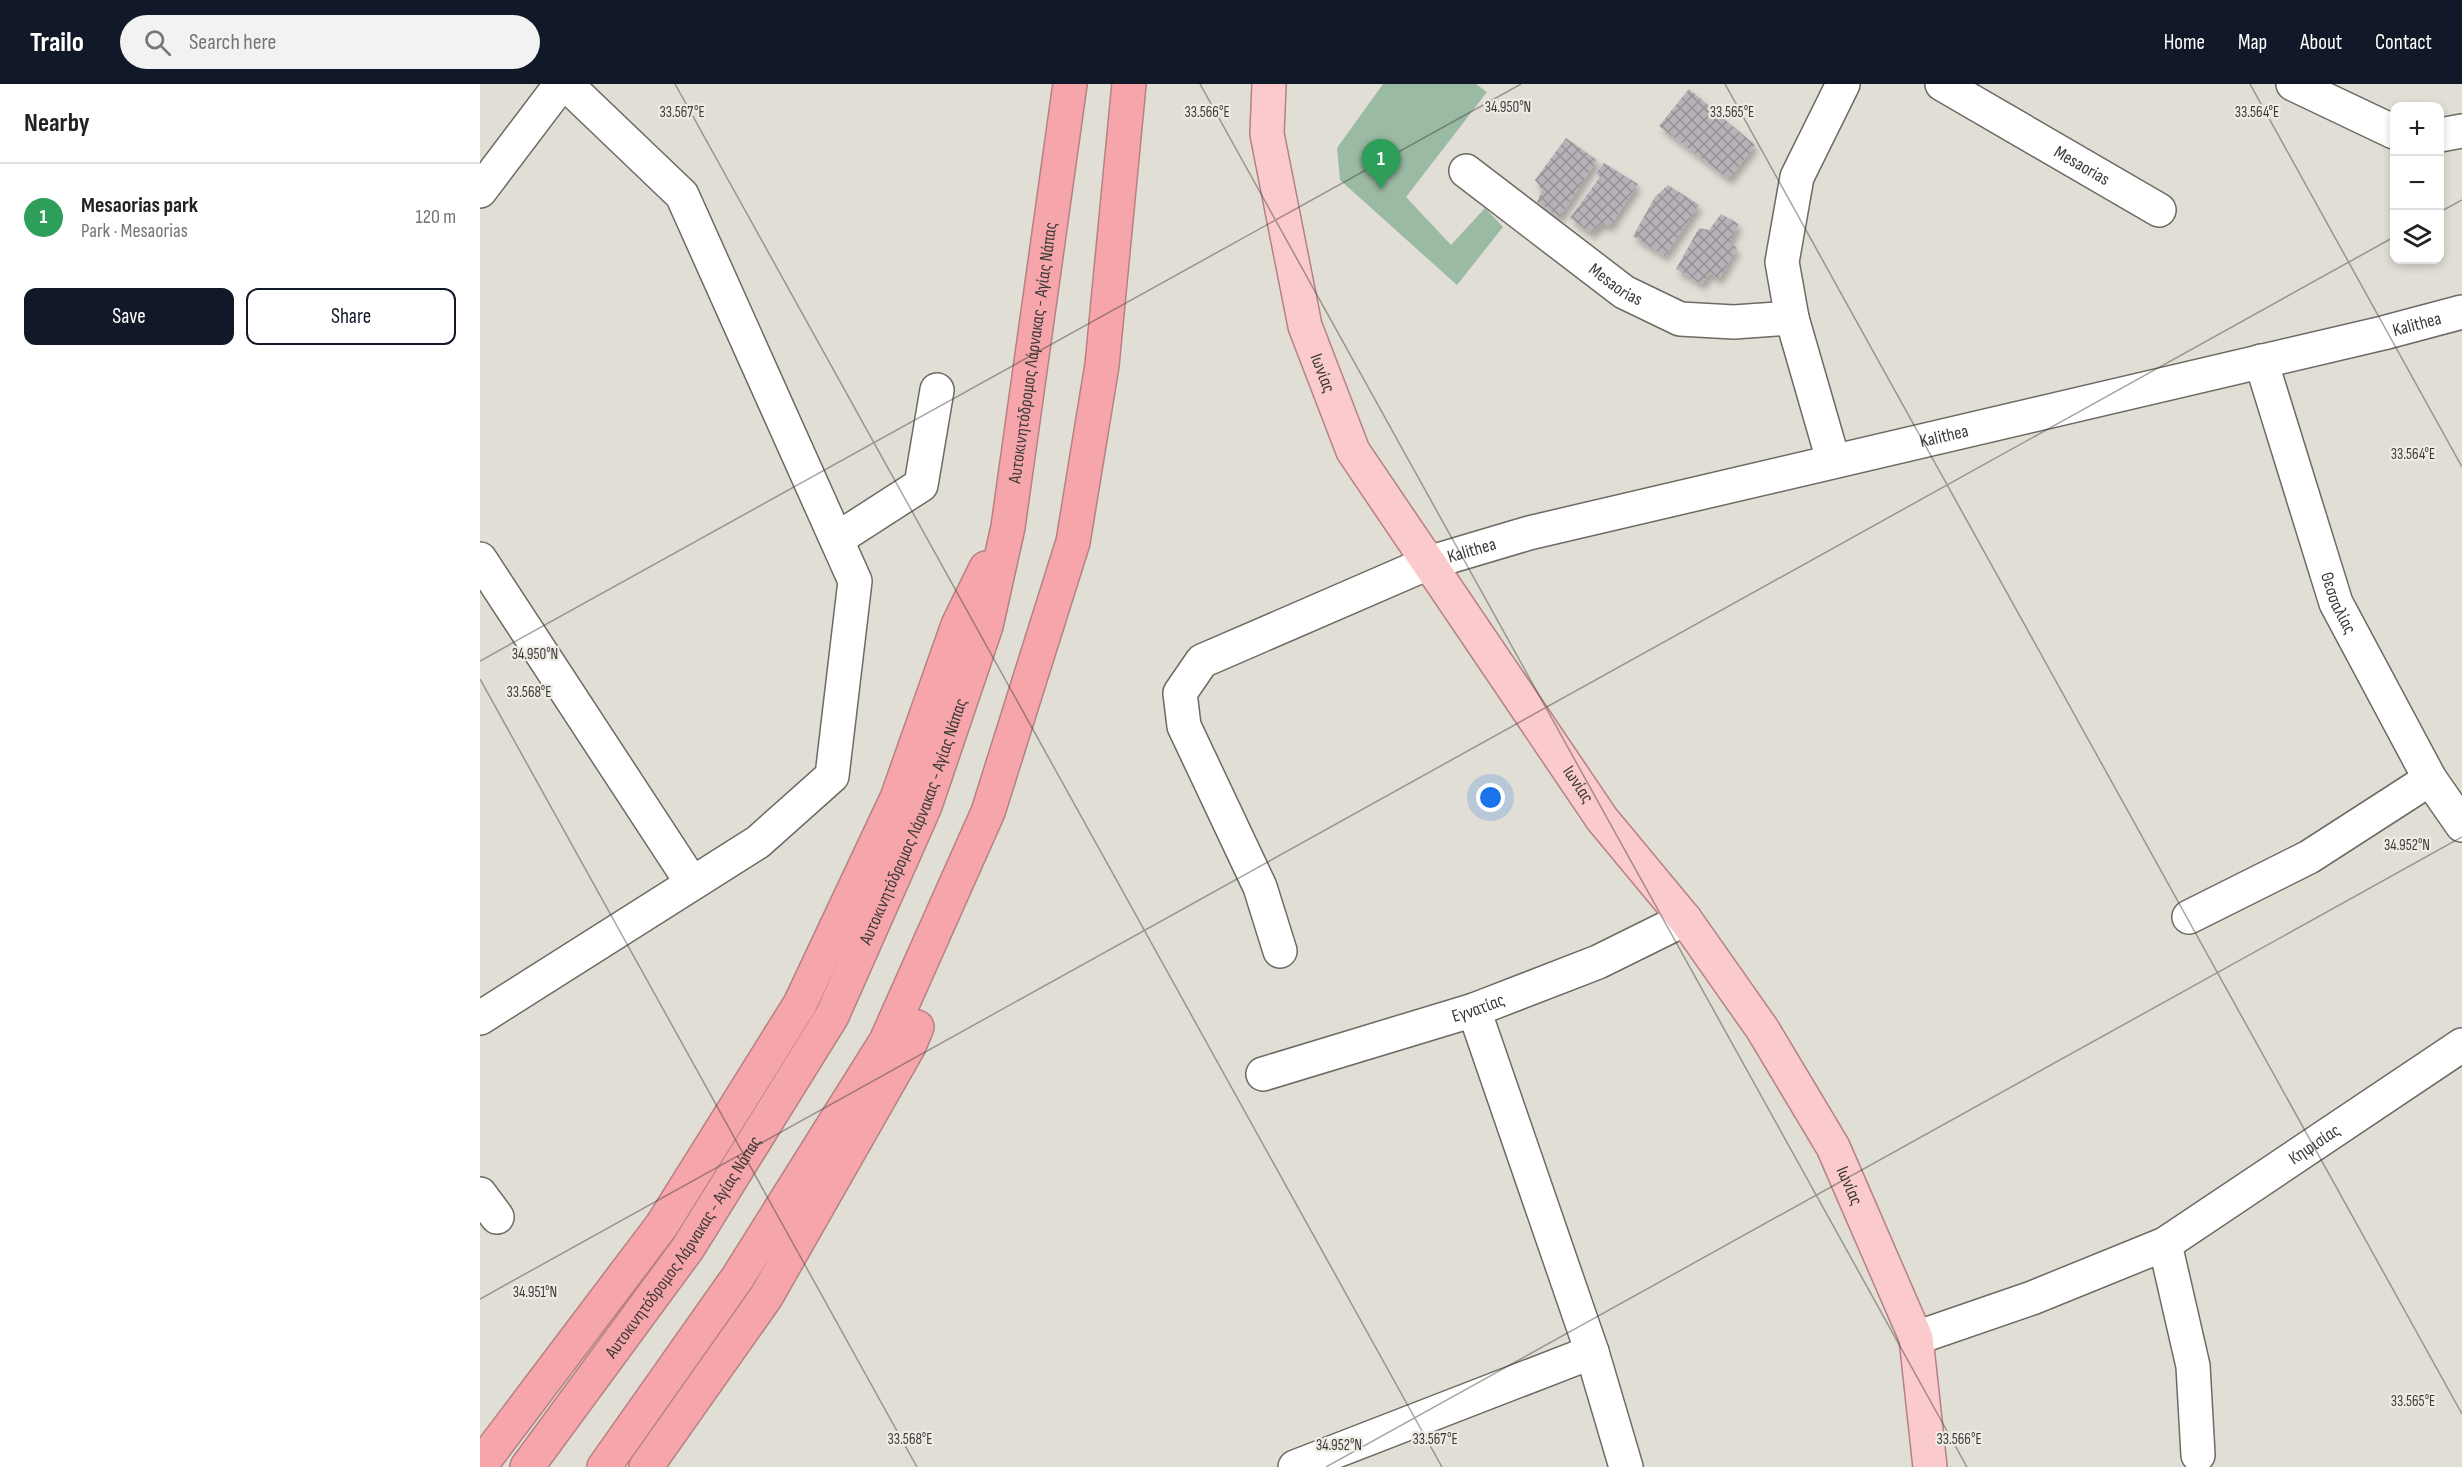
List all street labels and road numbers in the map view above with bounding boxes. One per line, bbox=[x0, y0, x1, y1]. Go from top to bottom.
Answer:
street label: Mesaorias bbox=[2050, 141, 2113, 190]
street label: Αυτοκινητόδρομος Λάρνακας - Αγίας Νάπας bbox=[1004, 221, 1062, 486]
street label: Mesaorias bbox=[1584, 259, 1646, 310]
street label: Kalithea bbox=[2390, 308, 2444, 341]
street label: Ιωνίας bbox=[1305, 350, 1340, 396]
street label: Kalithea bbox=[1918, 420, 1971, 452]
street label: Kalithea bbox=[1445, 533, 1499, 568]
street label: Θεσσαλίας bbox=[2316, 569, 2360, 638]
street label: Αυτοκινητόδρομος Λάρνακας - Αγίας Νάπας bbox=[855, 696, 972, 949]
street label: Ιωνίας bbox=[1558, 762, 1598, 807]
street label: Εγνατίας bbox=[1449, 989, 1508, 1027]
street label: Κηφισίας bbox=[2285, 1120, 2344, 1169]
street label: Αυτοκινητόδρομος Λάρνακας - Αγίας Νάπας bbox=[600, 1132, 766, 1363]
street label: Ιωνίας bbox=[1832, 1163, 1867, 1208]

